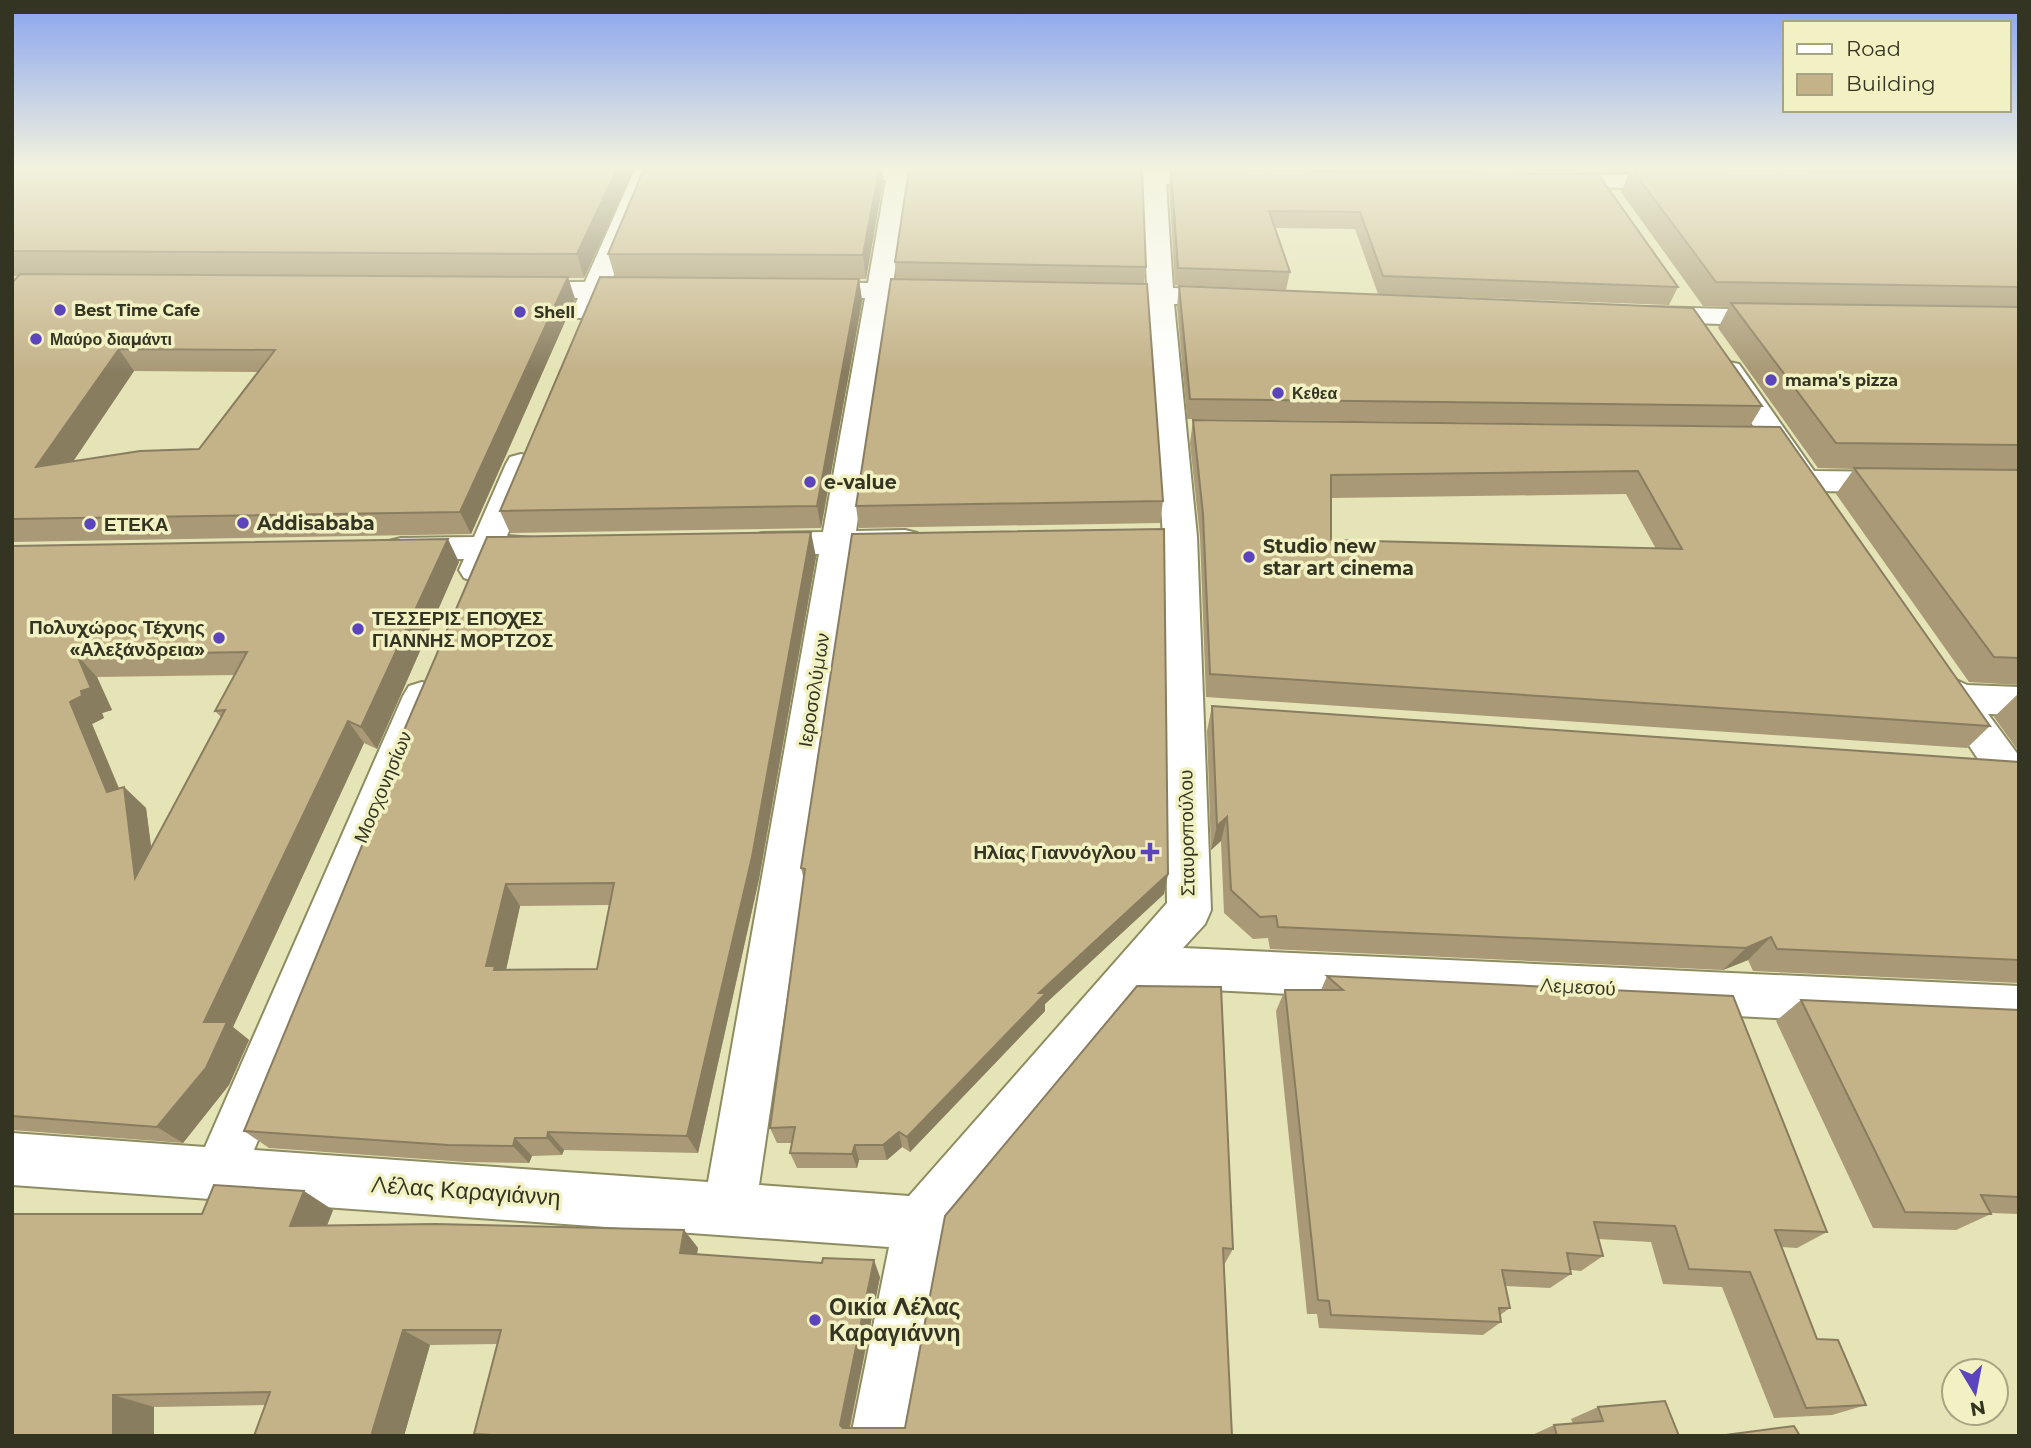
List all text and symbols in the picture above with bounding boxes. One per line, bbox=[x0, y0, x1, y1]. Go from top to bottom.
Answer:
legend bbox=[1783, 21, 2010, 112]
text: Road bbox=[1846, 36, 1901, 61]
text: Building bbox=[1846, 71, 1936, 96]
place label: Best Time Cafe bbox=[74, 301, 200, 320]
marker: Best Time Cafe bbox=[52, 302, 68, 318]
place label: Shell bbox=[534, 303, 575, 322]
marker: Shell bbox=[512, 304, 528, 320]
place label: Μαύρο διαμάντι bbox=[50, 330, 172, 349]
marker: Μαύρο διαμάντι bbox=[28, 331, 44, 347]
place label: mama's pizza bbox=[1785, 371, 1898, 390]
marker: mama's pizza bbox=[1763, 372, 1779, 388]
place label: Κεθεα bbox=[1292, 384, 1337, 403]
marker: Κεθεα bbox=[1270, 385, 1286, 401]
place label: e-value bbox=[824, 471, 897, 494]
marker: e-value bbox=[802, 474, 818, 490]
place label: Addisababa bbox=[256, 512, 375, 535]
place label: ΕΤΕΚΑ bbox=[104, 513, 169, 536]
marker: Addisababa bbox=[235, 515, 251, 531]
marker: ΕΤΕΚΑ bbox=[82, 516, 98, 532]
place label: Studio new star art cinema bbox=[1263, 535, 1414, 580]
marker: Studio new star art cinema bbox=[1241, 549, 1257, 565]
place label: ΤΕΣΣΕΡΙΣ ΕΠΟΧΕΣ ΓΙΑΝΝΗΣ ΜΟΡΤΖΟΣ bbox=[372, 607, 553, 652]
place label: Πολυχώρος Τέχνης «Αλεξάνδρεια» bbox=[29, 616, 205, 661]
marker: ΤΕΣΣΕΡΙΣ ΕΠΟΧΕΣ ΓΙΑΝΝΗΣ ΜΟΡΤΖΟΣ bbox=[350, 621, 366, 637]
marker: Πολυχώρος Τέχνης «Αλεξάνδρεια» bbox=[211, 630, 227, 646]
street label: Ιεροσολύμων bbox=[794, 631, 834, 749]
street label: Μοσχονησίων bbox=[349, 728, 417, 846]
street label: Σταυροπούλου bbox=[1174, 769, 1200, 897]
place label: Ηλίας Γιαννόγλου bbox=[974, 841, 1136, 864]
marker: Ηλίας Γιαννόγλου bbox=[1142, 844, 1158, 860]
street label: Λεμεσού bbox=[1540, 974, 1616, 1000]
street label: Λέλας Καραγιάννη bbox=[370, 1170, 562, 1212]
place label: Οικία Λέλας Καραγιάννη bbox=[829, 1293, 961, 1347]
marker: Οικία Λέλας Καραγιάννη bbox=[807, 1312, 823, 1328]
north arrow bbox=[1940, 1357, 2010, 1427]
text: N bbox=[1968, 1396, 1987, 1421]

